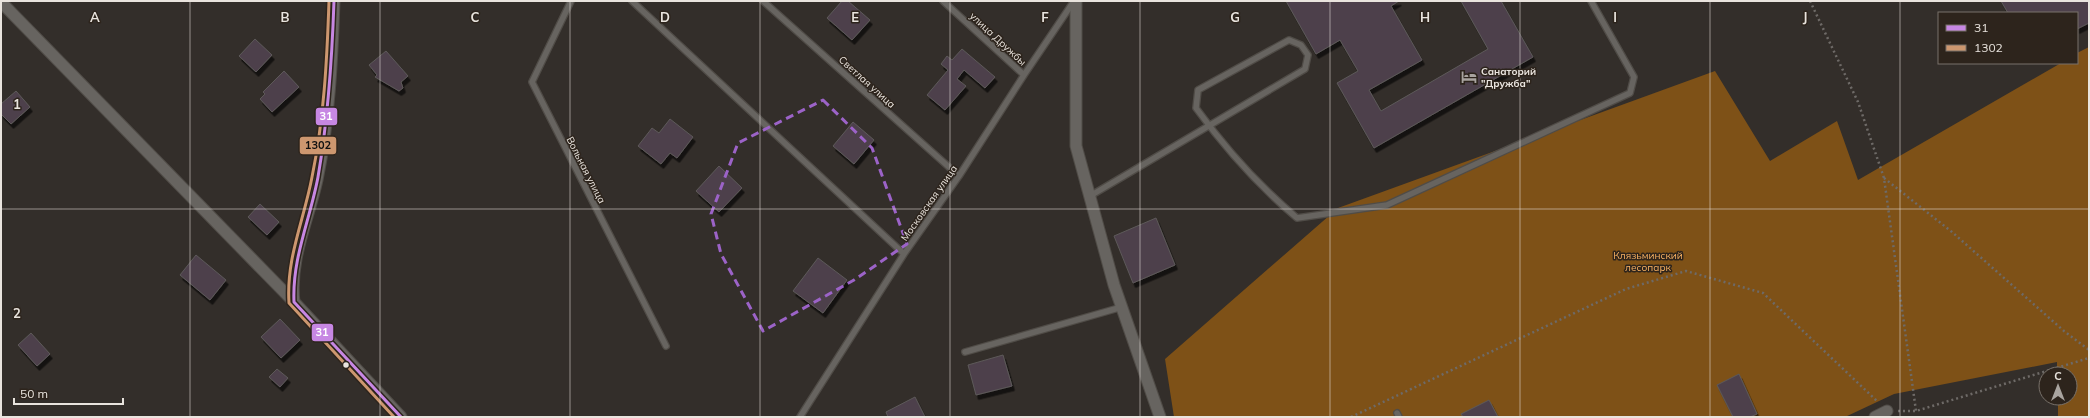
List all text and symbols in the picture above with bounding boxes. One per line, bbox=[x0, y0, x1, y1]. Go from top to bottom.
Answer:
text: A bbox=[90, 9, 100, 25]
text: B bbox=[281, 9, 290, 25]
text: C bbox=[471, 9, 480, 25]
text: D bbox=[660, 9, 670, 25]
text: E bbox=[851, 9, 859, 25]
text: F bbox=[1041, 9, 1049, 25]
text: G bbox=[1230, 9, 1240, 25]
text: H bbox=[1420, 9, 1430, 25]
text: I bbox=[1613, 9, 1617, 25]
text: J bbox=[1803, 9, 1807, 25]
street label: улица Дружбы bbox=[967, 10, 1029, 68]
legend bbox=[1938, 12, 2078, 64]
text: 31 bbox=[1974, 20, 1988, 35]
text: 1302 bbox=[1974, 40, 2003, 55]
street label: Светлая улица bbox=[836, 53, 898, 111]
place label: Санаторий "Дружба" bbox=[1481, 65, 1536, 90]
hotel icon: Санаторий "Дружба" bbox=[1460, 68, 1478, 86]
text: 1 bbox=[13, 96, 21, 112]
line badge: 31 bbox=[315, 107, 338, 126]
text: 31 bbox=[319, 109, 333, 123]
street label: Вольная улица bbox=[564, 134, 608, 206]
line badge: 1302 bbox=[299, 136, 337, 155]
text: 1302 bbox=[305, 138, 332, 152]
street label: Московская улица bbox=[898, 162, 960, 244]
park label: Клязьминский лесопарк bbox=[1613, 249, 1683, 274]
text: 2 bbox=[13, 305, 21, 321]
line badge: 31 bbox=[311, 323, 334, 342]
text: 31 bbox=[315, 325, 329, 339]
unlabelled marker bbox=[341, 360, 351, 370]
north arrow bbox=[2038, 366, 2078, 406]
text: С bbox=[2054, 369, 2062, 383]
scale bar bbox=[14, 380, 123, 406]
text: 50 m bbox=[20, 386, 48, 401]

